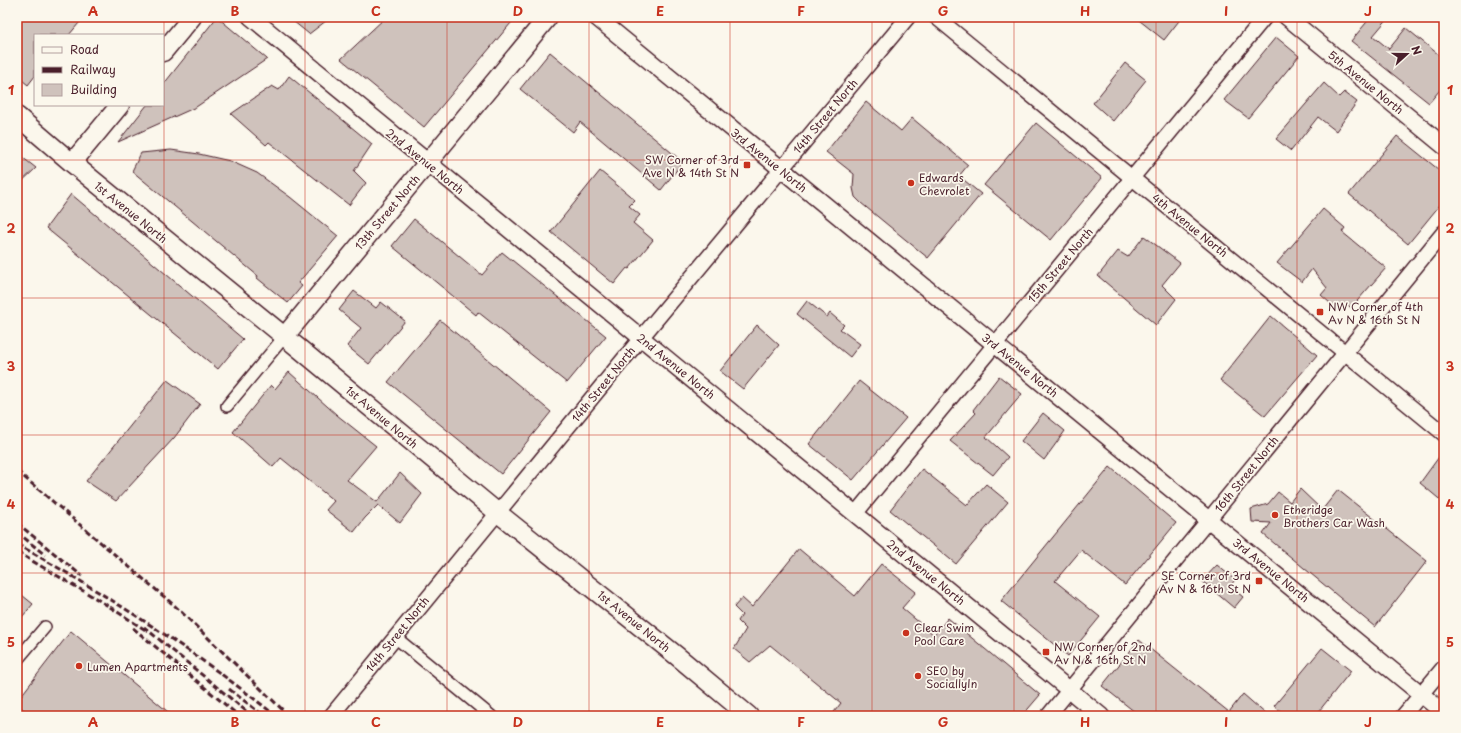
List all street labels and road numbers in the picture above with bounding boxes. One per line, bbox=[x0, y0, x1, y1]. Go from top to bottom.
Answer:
street label: 5th Avenue North bbox=[1325, 46, 1407, 118]
street label: 14th Street North bbox=[789, 75, 861, 157]
street label: 2nd Avenue North bbox=[382, 124, 468, 198]
street label: 3rd Avenue North bbox=[727, 124, 811, 196]
street label: 13th Street North bbox=[350, 171, 424, 253]
street label: 1st Avenue North bbox=[91, 177, 171, 247]
street label: 4th Avenue North bbox=[1148, 189, 1232, 261]
street label: 15th Street North bbox=[1023, 224, 1097, 306]
street label: 2nd Avenue North bbox=[633, 329, 719, 403]
street label: 3rd Avenue North bbox=[978, 329, 1062, 401]
street label: 14th Street North bbox=[567, 343, 639, 425]
street label: 1st Avenue North bbox=[342, 382, 422, 452]
street label: 16th Street North bbox=[1210, 432, 1282, 516]
street label: 3rd Avenue North bbox=[1229, 534, 1313, 606]
street label: 2nd Avenue North bbox=[883, 535, 969, 609]
street label: 1st Avenue North bbox=[594, 586, 674, 656]
street label: 14th Street North bbox=[361, 593, 433, 675]

